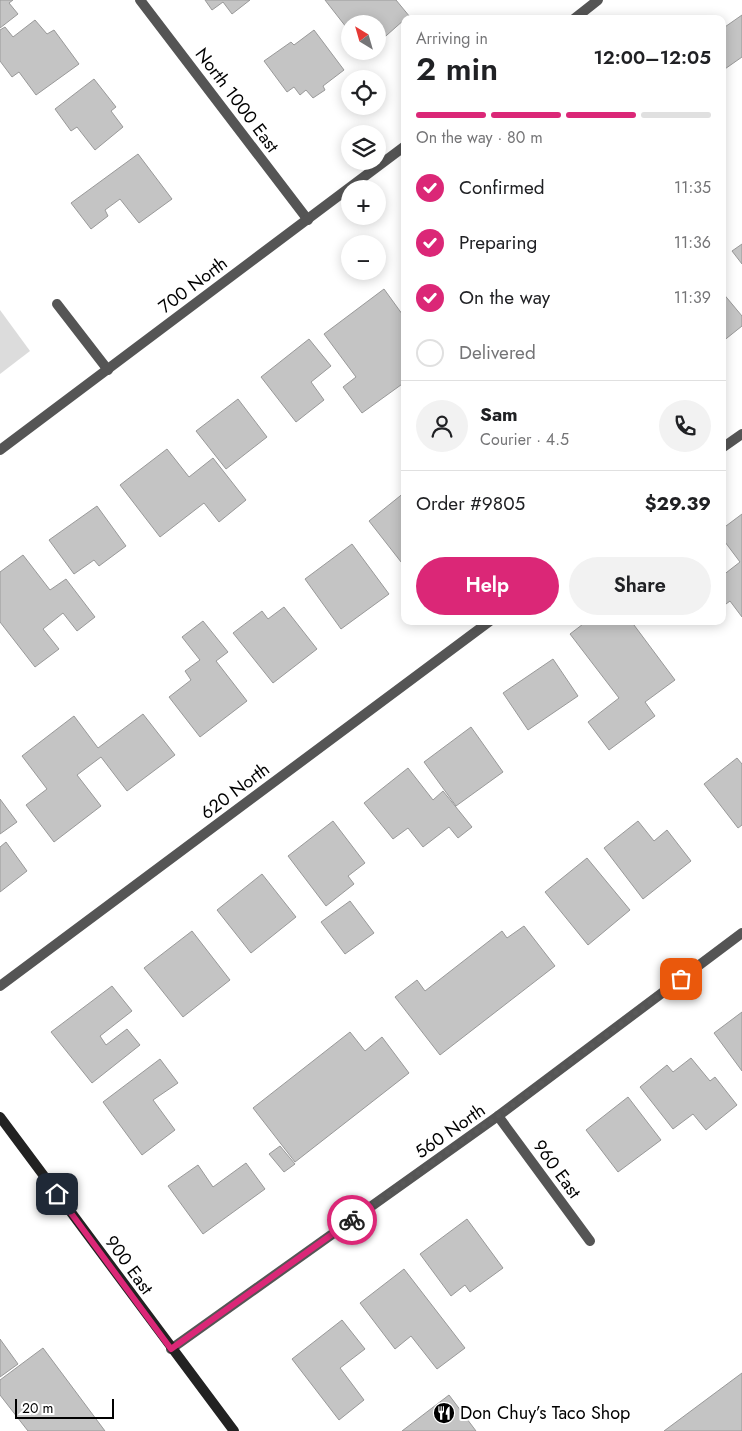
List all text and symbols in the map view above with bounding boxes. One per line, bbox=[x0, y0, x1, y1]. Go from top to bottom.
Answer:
north arrow bbox=[341, 15, 386, 60]
map controls bbox=[341, 15, 386, 280]
text: Arriving in bbox=[416, 27, 488, 50]
street label: North 1000 East bbox=[189, 42, 285, 158]
text: 12:00–12:05 bbox=[593, 44, 711, 71]
text: 2 min bbox=[416, 46, 498, 92]
button: locate bbox=[341, 70, 386, 115]
button: layers bbox=[341, 125, 386, 170]
text: On the way · 80 m bbox=[416, 126, 543, 149]
icon: check bbox=[416, 174, 444, 202]
text: Confirmed bbox=[459, 174, 545, 201]
text: 11:35 bbox=[674, 176, 711, 199]
button: + bbox=[341, 180, 386, 225]
icon: check bbox=[416, 229, 444, 257]
text: Preparing bbox=[459, 229, 537, 256]
text: 11:36 bbox=[674, 231, 711, 254]
button: − bbox=[341, 235, 386, 280]
street label: 700 North bbox=[153, 250, 233, 320]
icon: check bbox=[416, 284, 444, 312]
text: On the way bbox=[459, 284, 550, 311]
text: 11:39 bbox=[674, 286, 711, 309]
text: Delivered bbox=[459, 339, 536, 366]
button: person bbox=[416, 400, 468, 452]
button: phone bbox=[659, 400, 711, 452]
text: Sam bbox=[480, 401, 518, 428]
text: Courier · 4.5 bbox=[480, 428, 569, 451]
text: Order #9805 bbox=[416, 490, 525, 517]
text: $29.39 bbox=[645, 490, 711, 517]
button: Help bbox=[416, 557, 559, 615]
button: Share bbox=[569, 557, 711, 615]
street label: 620 North bbox=[195, 756, 275, 826]
pin bbox=[660, 958, 702, 1000]
icon: bag bbox=[667, 965, 695, 993]
street label: 560 North bbox=[410, 1097, 490, 1165]
street label: 960 East bbox=[527, 1134, 588, 1204]
pin bbox=[36, 1173, 78, 1215]
icon: home bbox=[43, 1180, 71, 1208]
courier bbox=[327, 1195, 377, 1245]
icon: bike bbox=[338, 1206, 366, 1234]
street label: 900 East bbox=[99, 1230, 160, 1300]
scale bar bbox=[15, 1396, 114, 1419]
text: 20 m bbox=[22, 1398, 54, 1418]
place label: Don Chuy’s Taco Shop bbox=[460, 1400, 630, 1426]
restaurant icon: Don Chuy’s Taco Shop bbox=[432, 1401, 456, 1425]

